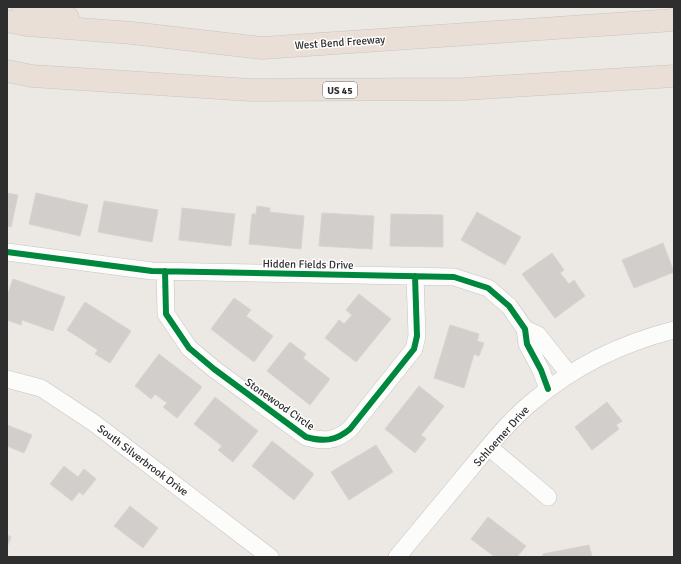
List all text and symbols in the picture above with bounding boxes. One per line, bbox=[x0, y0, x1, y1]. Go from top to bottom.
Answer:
street label: West Bend Freeway bbox=[294, 33, 386, 52]
road number: US 45 bbox=[323, 82, 357, 98]
street label: Hidden Fields Drive bbox=[262, 257, 354, 272]
street label: Stonewood Circle bbox=[243, 376, 317, 433]
street label: Schloemer Drive bbox=[471, 403, 532, 469]
street label: South Silverbrook Drive bbox=[95, 422, 191, 499]

